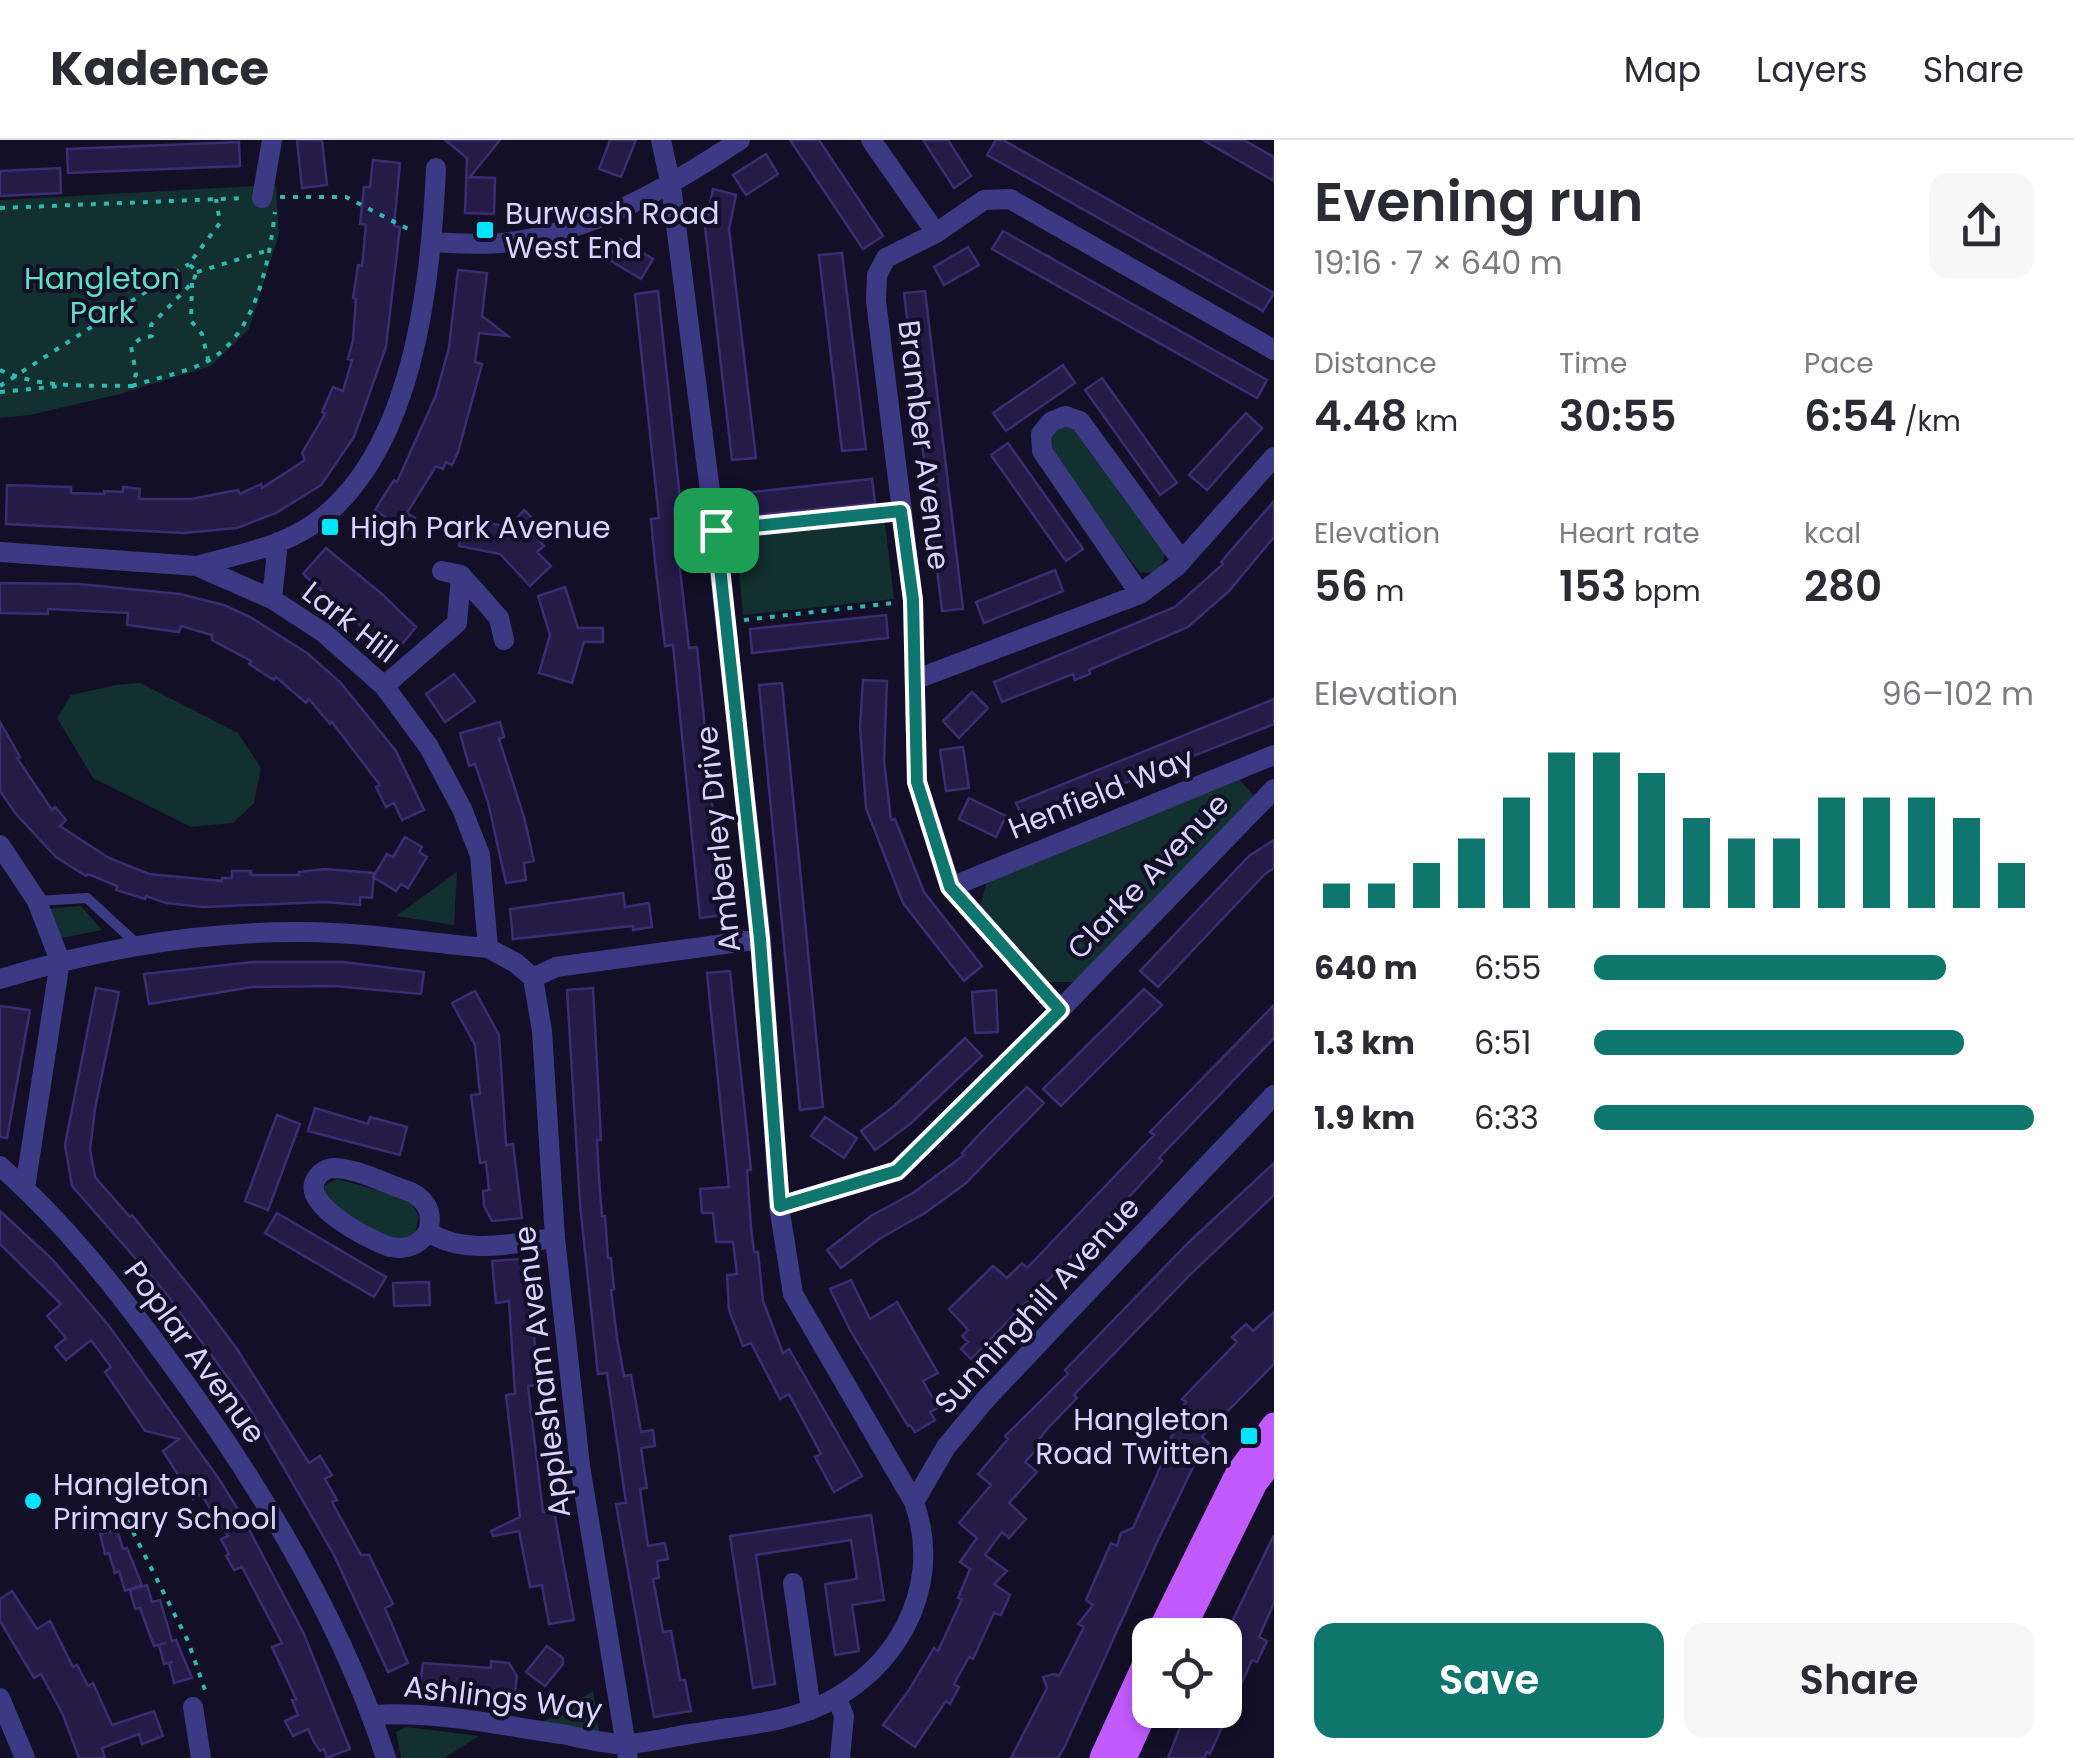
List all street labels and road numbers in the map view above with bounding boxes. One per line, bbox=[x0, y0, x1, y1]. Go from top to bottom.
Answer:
street label: Bramber Avenue bbox=[887, 318, 961, 572]
street label: Lark Hill bbox=[293, 571, 407, 673]
street label: Amberley Drive bbox=[685, 724, 751, 954]
street label: Henfield Way bbox=[1002, 736, 1200, 850]
street label: Clarke Avenue bbox=[1057, 783, 1239, 969]
street label: Sunninghill Avenue bbox=[924, 1186, 1150, 1424]
street label: Applesham Avenue bbox=[503, 1224, 581, 1520]
street label: Poplar Avenue bbox=[114, 1252, 276, 1452]
street label: Ashlings Way bbox=[401, 1665, 605, 1732]

